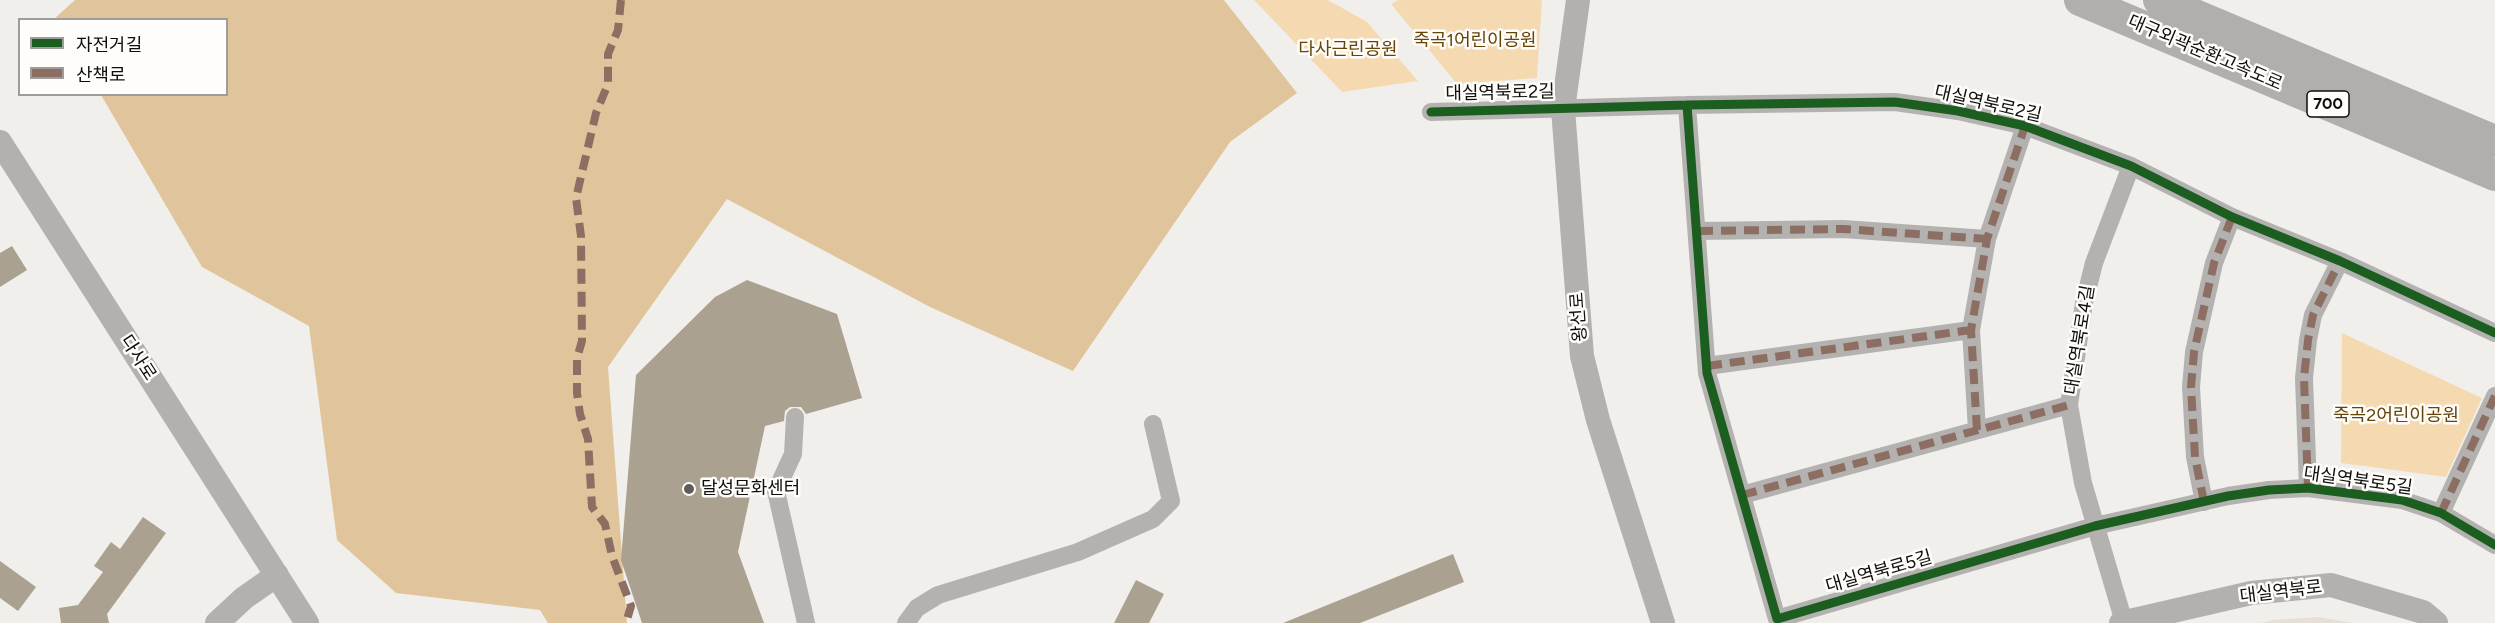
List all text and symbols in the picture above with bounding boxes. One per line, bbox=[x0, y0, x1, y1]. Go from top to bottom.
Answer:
street label: 대구외곽순환고속도로 bbox=[2125, 11, 2285, 95]
legend bbox=[18, 18, 228, 96]
park label: 죽곡1어린이공원 bbox=[1413, 30, 1537, 52]
text: 자전거길 bbox=[76, 34, 142, 56]
park label: 다사근린공원 bbox=[1298, 39, 1398, 61]
text: 산책로 bbox=[76, 64, 126, 86]
street label: 대실역북로2길 bbox=[1445, 81, 1555, 105]
street label: 대실역북로2길 bbox=[1932, 81, 2044, 127]
road number: 700 bbox=[2307, 91, 2349, 117]
street label: 대실역북로4길 bbox=[2061, 284, 2099, 396]
street label: 왕선로 bbox=[1566, 291, 1592, 343]
street label: 다사로 bbox=[115, 331, 161, 385]
park label: 죽곡2어린이공원 bbox=[2333, 405, 2459, 427]
street label: 대실역북로5길 bbox=[2302, 463, 2414, 499]
place label: 달성문화센터 bbox=[701, 478, 800, 500]
marker: 달성문화센터 bbox=[682, 482, 696, 496]
street label: 대실역북로5길 bbox=[1823, 546, 1935, 598]
street label: 대실역북로 bbox=[2239, 576, 2323, 608]

